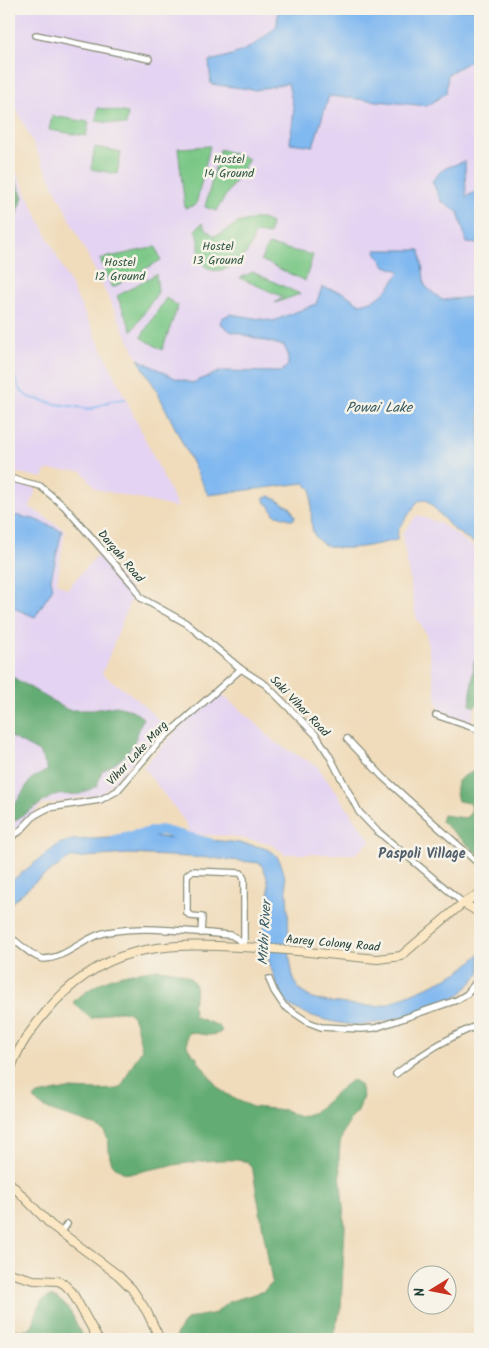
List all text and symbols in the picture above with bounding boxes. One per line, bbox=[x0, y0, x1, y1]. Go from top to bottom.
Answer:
park label: Hostel 14 Ground bbox=[204, 150, 255, 183]
park label: Hostel 13 Ground bbox=[193, 237, 244, 270]
park label: Hostel 12 Ground bbox=[95, 253, 146, 286]
water label: Powai Lake bbox=[346, 397, 414, 419]
street label: Dargah Road bbox=[93, 526, 149, 588]
street label: Saki Vihar Road bbox=[265, 671, 335, 742]
street label: Vihar Lake Marg bbox=[102, 716, 173, 790]
district label: Paspoli Village bbox=[378, 843, 466, 865]
water label: Mithi River bbox=[252, 897, 278, 966]
street label: Aarey Colony Road bbox=[285, 930, 382, 957]
north arrow bbox=[406, 1266, 456, 1316]
text: N bbox=[409, 1286, 432, 1298]

